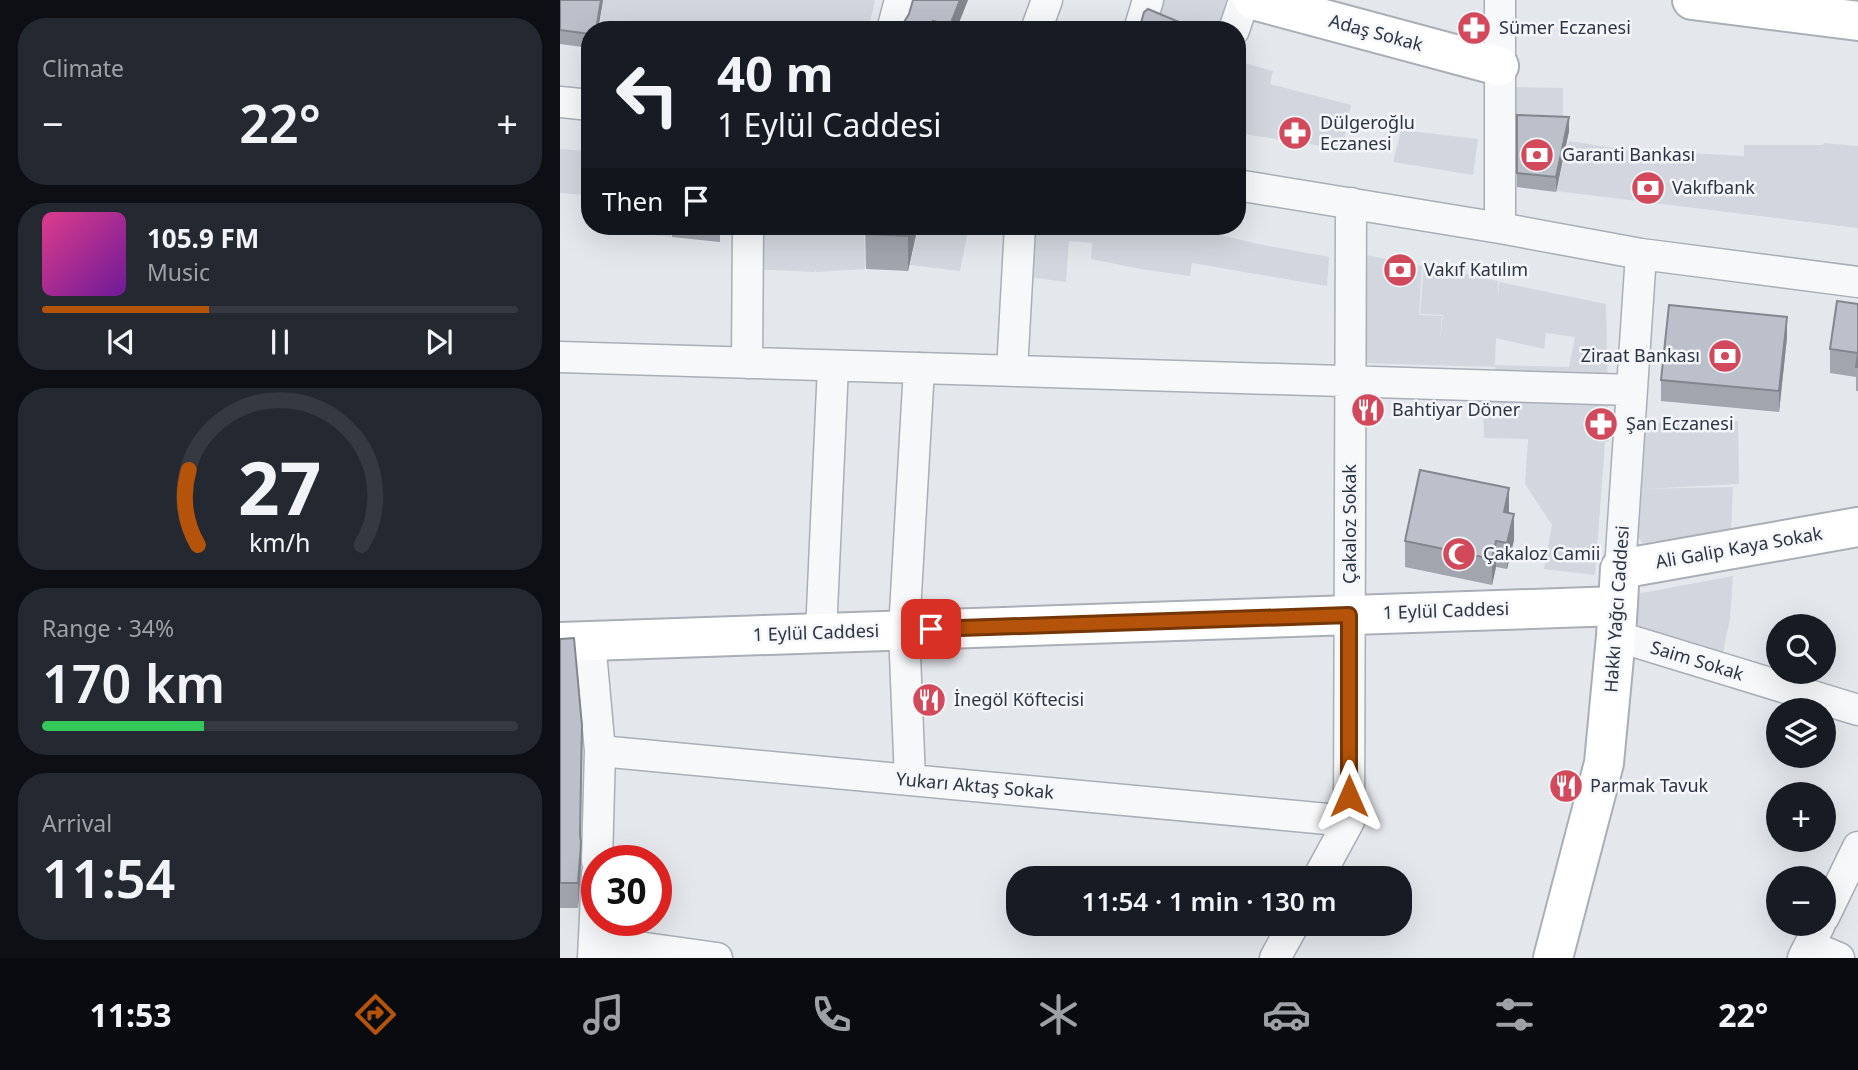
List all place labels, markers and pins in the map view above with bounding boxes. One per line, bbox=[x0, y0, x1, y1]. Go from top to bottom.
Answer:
pharmacy icon: Sümer Eczanesi bbox=[1455, 9, 1493, 47]
place label: Sümer Eczanesi bbox=[1499, 15, 1631, 39]
place label: Dülgeroğlu Eczanesi bbox=[1320, 110, 1415, 155]
pharmacy icon: Dülgeroğlu Eczanesi bbox=[1276, 114, 1314, 152]
bank icon: Garanti Bankası bbox=[1518, 136, 1556, 174]
place label: Garanti Bankası bbox=[1562, 142, 1695, 166]
bank icon: Vakıfbank bbox=[1629, 169, 1667, 207]
place label: Vakıfbank bbox=[1672, 175, 1755, 199]
bank icon: Vakıf Katılım bbox=[1381, 251, 1419, 289]
place label: Vakıf Katılım bbox=[1424, 257, 1528, 281]
bank icon: Ziraat Bankası bbox=[1706, 337, 1744, 375]
place label: Ziraat Bankası bbox=[1581, 343, 1700, 367]
restaurant icon: Bahtiyar Döner bbox=[1349, 391, 1387, 429]
place label: Bahtiyar Döner bbox=[1392, 397, 1521, 421]
pharmacy icon: Şan Eczanesi bbox=[1582, 405, 1620, 443]
place label: Şan Eczanesi bbox=[1626, 411, 1734, 435]
mosque icon: Çakaloz Camii bbox=[1440, 535, 1478, 573]
place label: Çakaloz Camii bbox=[1483, 541, 1600, 565]
pin bbox=[901, 599, 961, 659]
restaurant icon: İnegöl Köftecisi bbox=[910, 681, 948, 719]
place label: İnegöl Köftecisi bbox=[954, 687, 1084, 711]
restaurant icon: Parmak Tavuk bbox=[1547, 767, 1585, 805]
place label: Parmak Tavuk bbox=[1590, 773, 1709, 797]

